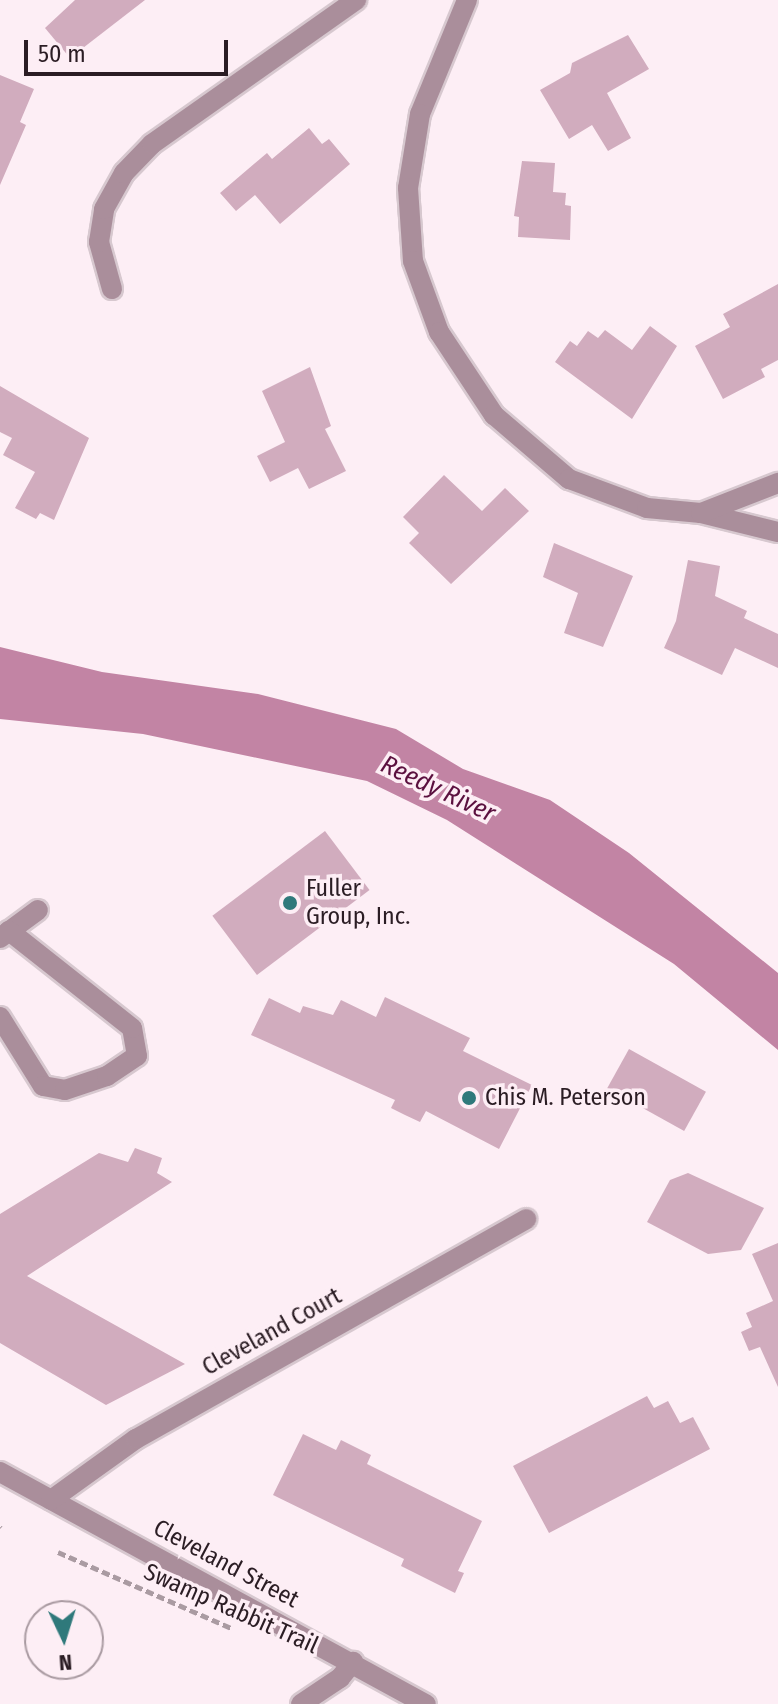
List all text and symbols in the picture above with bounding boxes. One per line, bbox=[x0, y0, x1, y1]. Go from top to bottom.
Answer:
scale bar bbox=[28, 24, 232, 74]
text: 50 m bbox=[38, 40, 86, 68]
water label: Reedy River bbox=[376, 749, 500, 829]
place label: Fuller Group, Inc. bbox=[306, 875, 410, 931]
marker: Fuller Group, Inc. bbox=[281, 894, 299, 912]
place label: Chis M. Peterson bbox=[485, 1084, 646, 1112]
marker: Chis M. Peterson bbox=[460, 1089, 478, 1107]
street label: Cleveland Court bbox=[197, 1282, 347, 1382]
street label: Cleveland Street bbox=[148, 1514, 304, 1614]
street label: Swamp Rabbit Trail bbox=[139, 1558, 323, 1660]
north arrow bbox=[24, 1600, 104, 1680]
text: N bbox=[58, 1649, 73, 1676]

